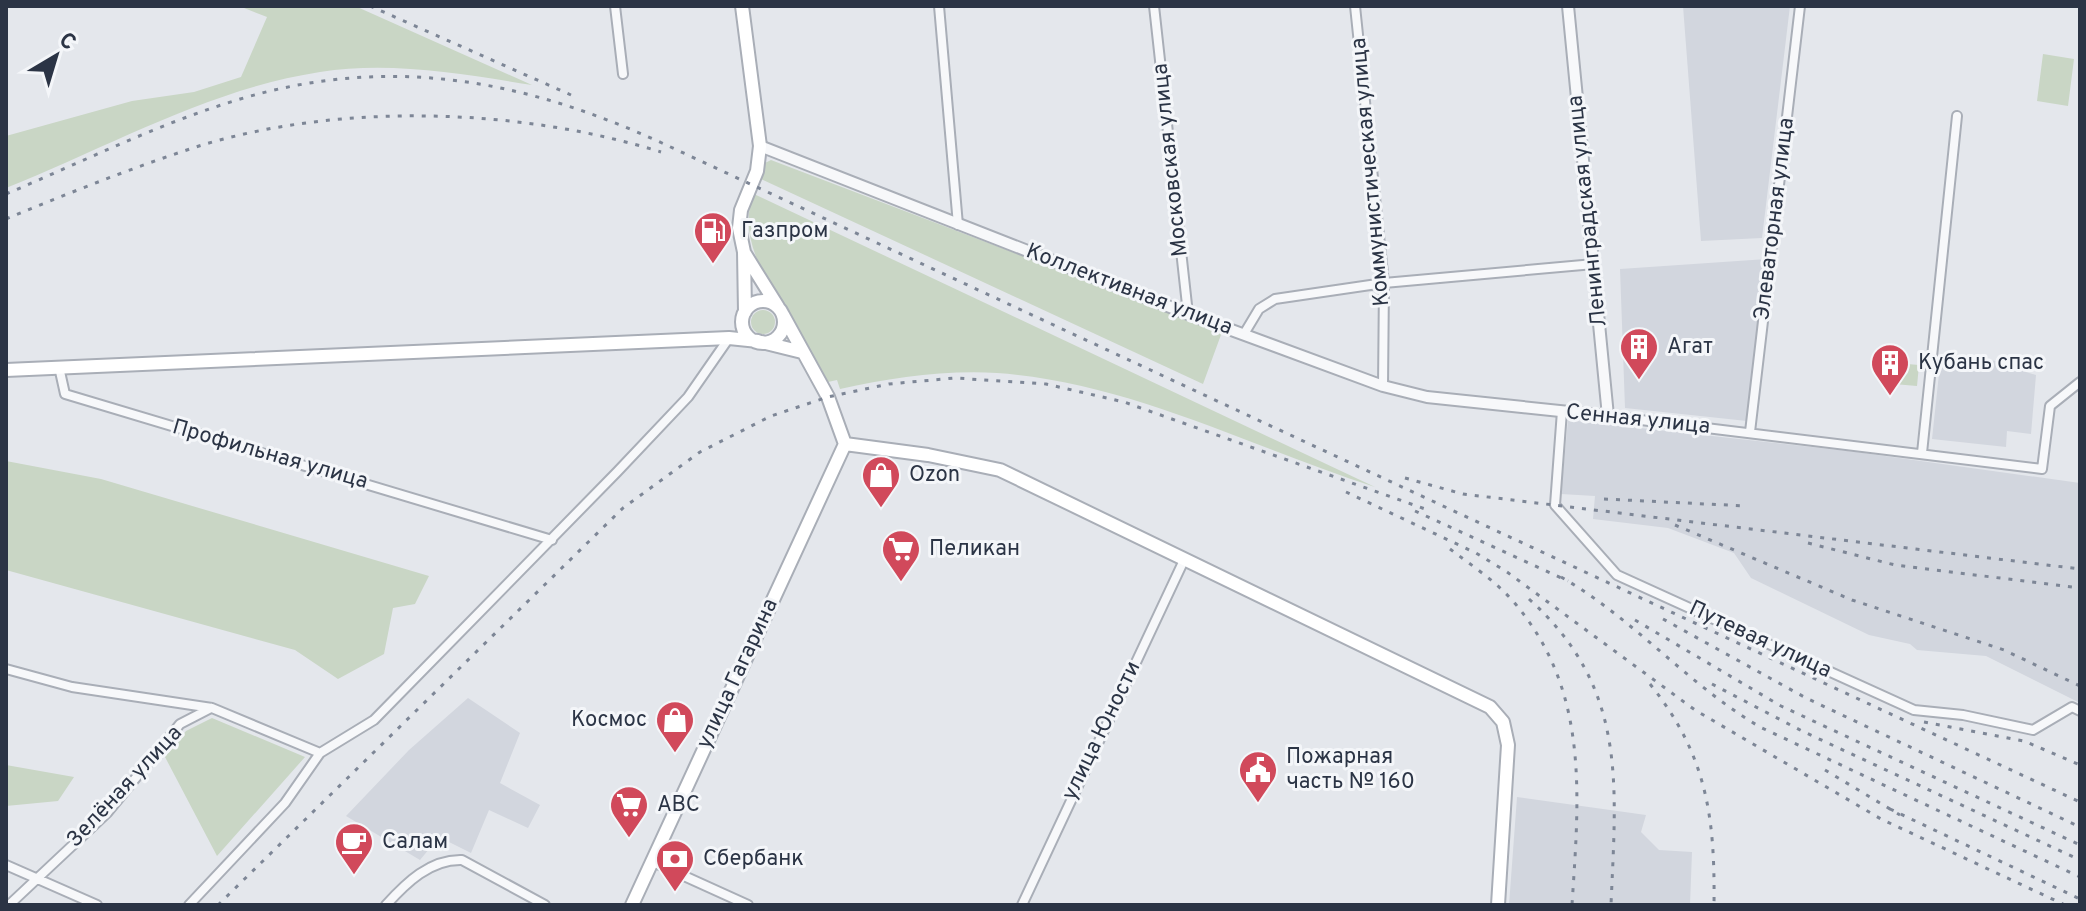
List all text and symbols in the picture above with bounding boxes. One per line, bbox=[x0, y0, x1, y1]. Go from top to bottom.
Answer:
north arrow bbox=[16, 16, 96, 96]
text: С bbox=[53, 27, 81, 57]
street label: Коммунистическая улица bbox=[1346, 37, 1396, 307]
street label: Московская улица bbox=[1147, 62, 1195, 258]
street label: Ленинградская улица bbox=[1562, 94, 1614, 328]
street label: Элеваторная улица bbox=[1749, 116, 1801, 322]
fuel station icon: Газпром bbox=[692, 210, 734, 265]
place label: Газпром bbox=[741, 218, 828, 245]
street label: Коллективная улица bbox=[1022, 238, 1236, 342]
building icon: Агат bbox=[1618, 326, 1660, 381]
place label: Агат bbox=[1667, 334, 1713, 361]
building icon: Кубань спас bbox=[1869, 342, 1911, 397]
place label: Кубань спас bbox=[1918, 350, 2044, 377]
street label: Сенная улица bbox=[1564, 399, 1712, 441]
street label: Профильная улица bbox=[169, 414, 371, 496]
shop icon: Ozon bbox=[860, 454, 902, 509]
place label: Ozon bbox=[909, 462, 960, 489]
supermarket icon: Пеликан bbox=[880, 528, 922, 583]
place label: Пеликан bbox=[929, 536, 1020, 563]
street label: улица Гагарина bbox=[691, 595, 785, 753]
street label: Путевая улица bbox=[1684, 595, 1836, 685]
street label: улица Юности bbox=[1057, 657, 1147, 805]
shop icon: Космос bbox=[654, 699, 696, 754]
place label: Космос bbox=[571, 707, 647, 734]
street label: Зелёная улица bbox=[62, 720, 188, 854]
place label: Пожарная часть № 160 bbox=[1286, 744, 1415, 796]
public building icon: Пожарная часть № 160 bbox=[1237, 749, 1279, 804]
supermarket icon: ABC bbox=[608, 784, 650, 839]
place label: ABC bbox=[657, 792, 700, 819]
cafe icon: Салам bbox=[333, 821, 375, 876]
place label: Салам bbox=[382, 829, 448, 856]
bank icon: Сбербанк bbox=[654, 838, 696, 893]
place label: Сбербанк bbox=[703, 846, 804, 873]

